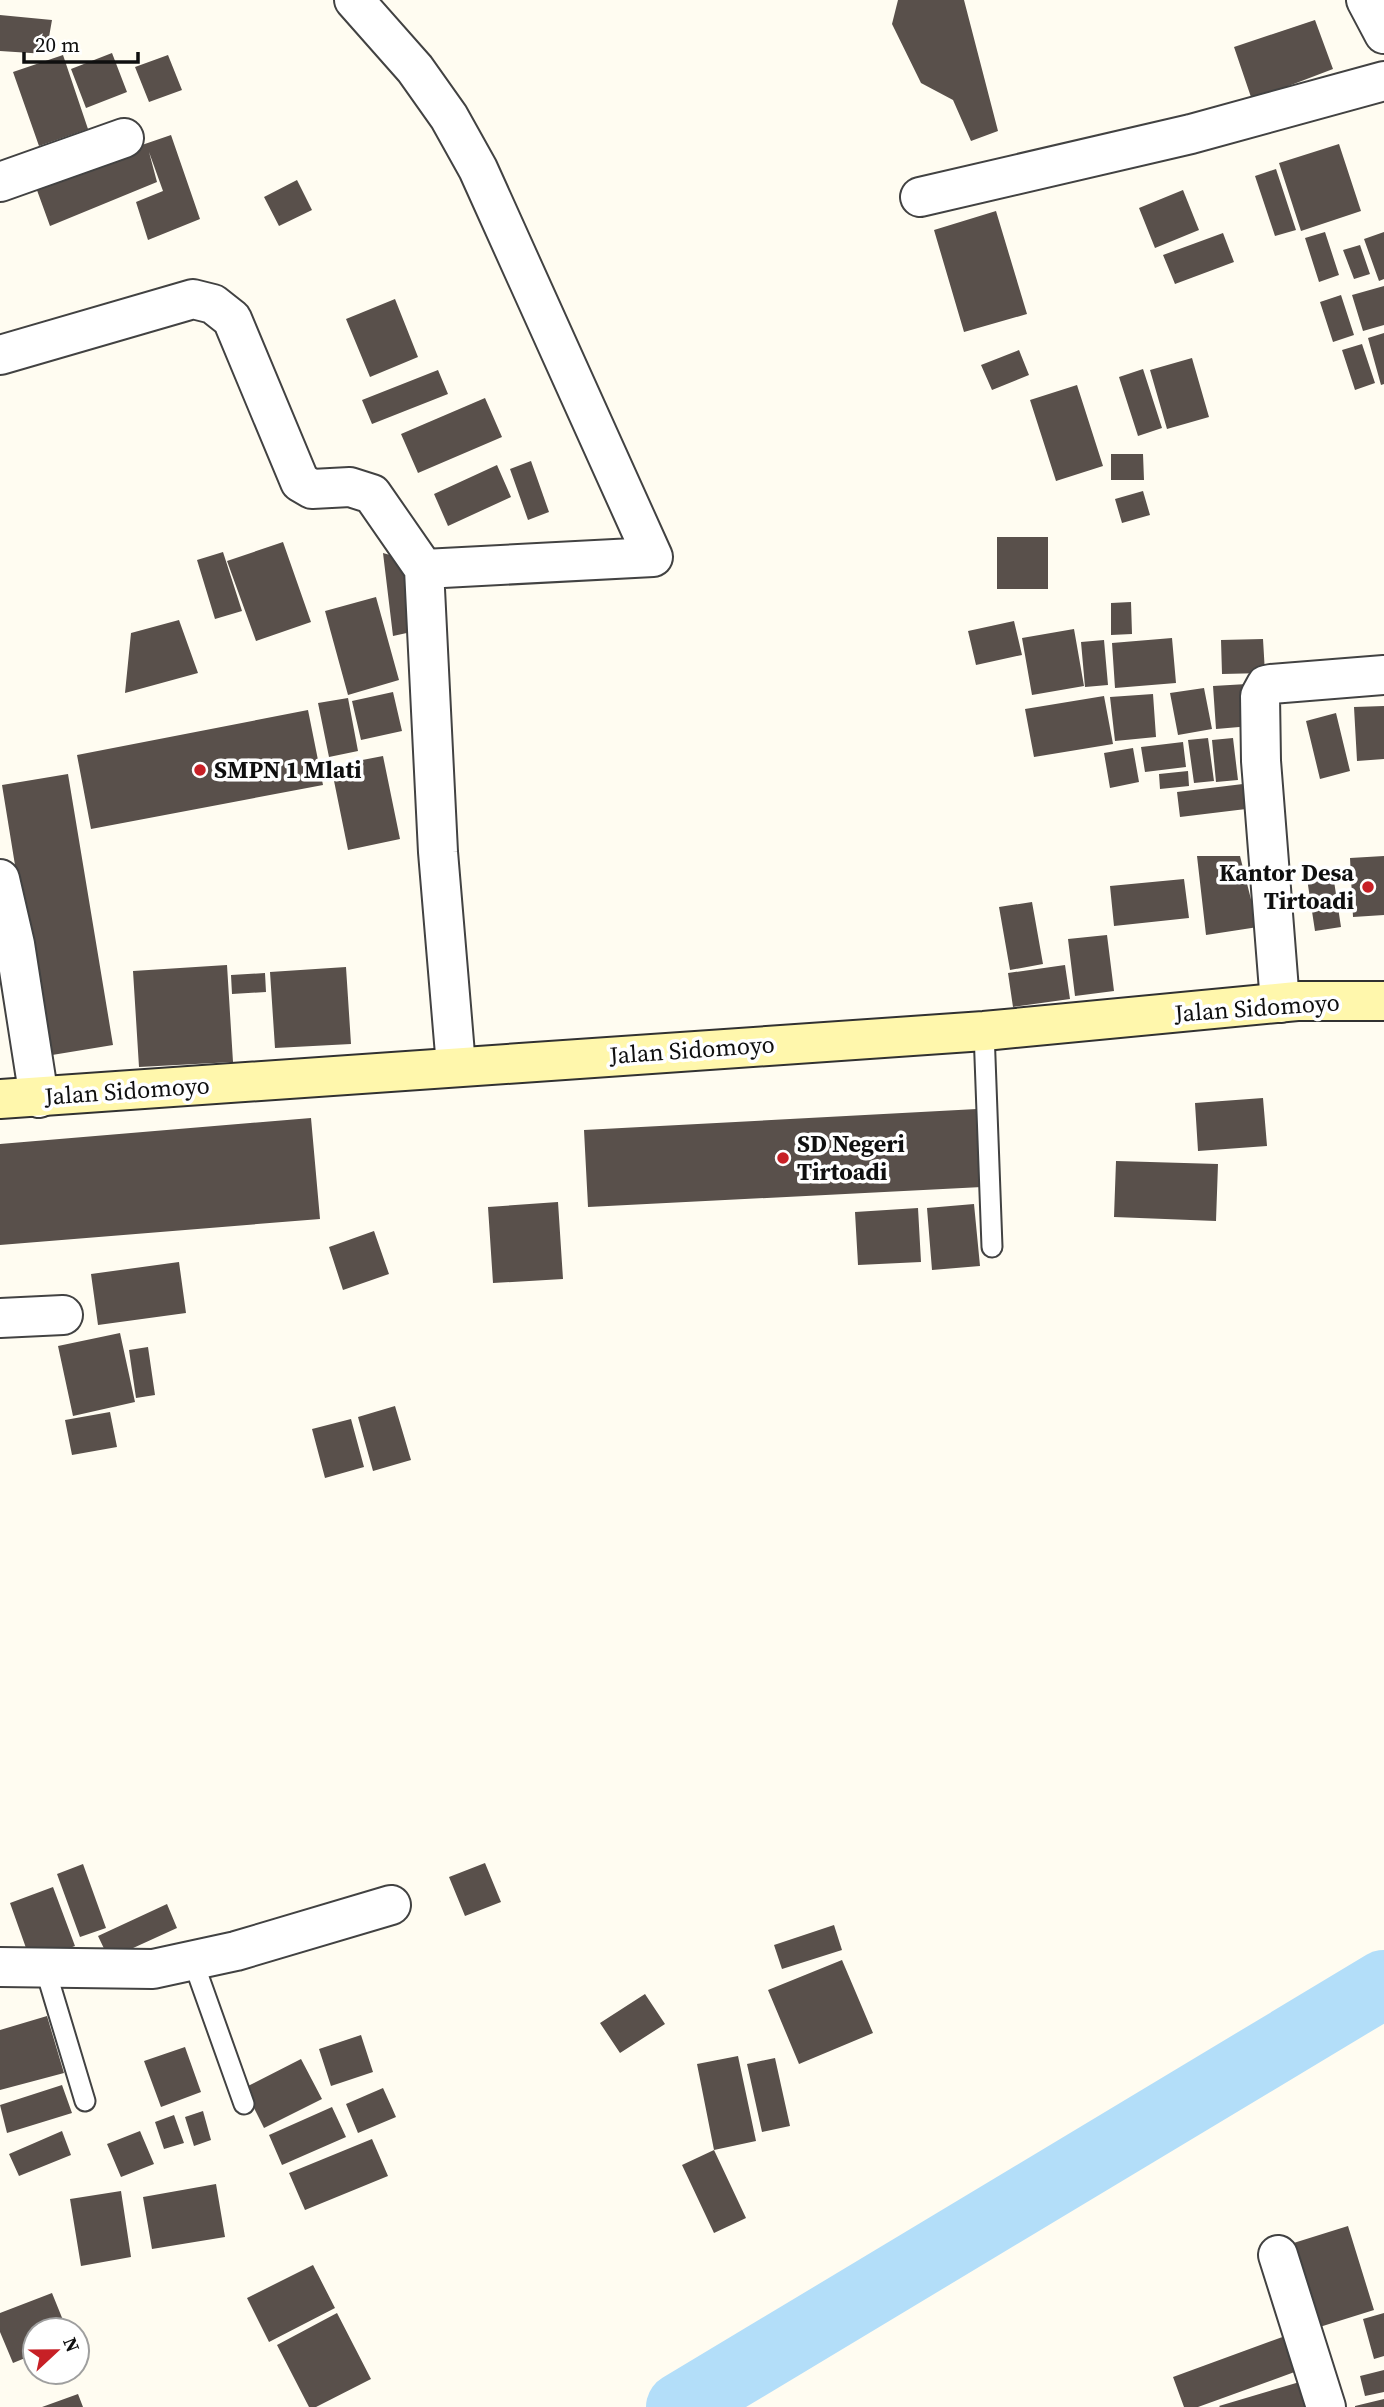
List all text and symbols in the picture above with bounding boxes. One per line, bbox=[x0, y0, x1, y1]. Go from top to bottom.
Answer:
scale bar bbox=[24, 21, 138, 65]
text: 20 m bbox=[35, 30, 80, 59]
place label: SMPN 1 Mlati bbox=[214, 753, 362, 786]
marker: SMPN 1 Mlati bbox=[192, 762, 208, 778]
place label: Kantor Desa Tirtoadi bbox=[1219, 856, 1354, 917]
marker: Kantor Desa Tirtoadi bbox=[1360, 879, 1376, 895]
street label: Jalan Sidomoyo bbox=[1172, 985, 1341, 1030]
street label: Jalan Sidomoyo bbox=[607, 1027, 776, 1072]
street label: Jalan Sidomoyo bbox=[42, 1068, 211, 1113]
place label: SD Negeri Tirtoadi bbox=[797, 1127, 905, 1188]
marker: SD Negeri Tirtoadi bbox=[775, 1150, 791, 1166]
north arrow bbox=[21, 2316, 91, 2386]
text: N bbox=[57, 2333, 86, 2356]

